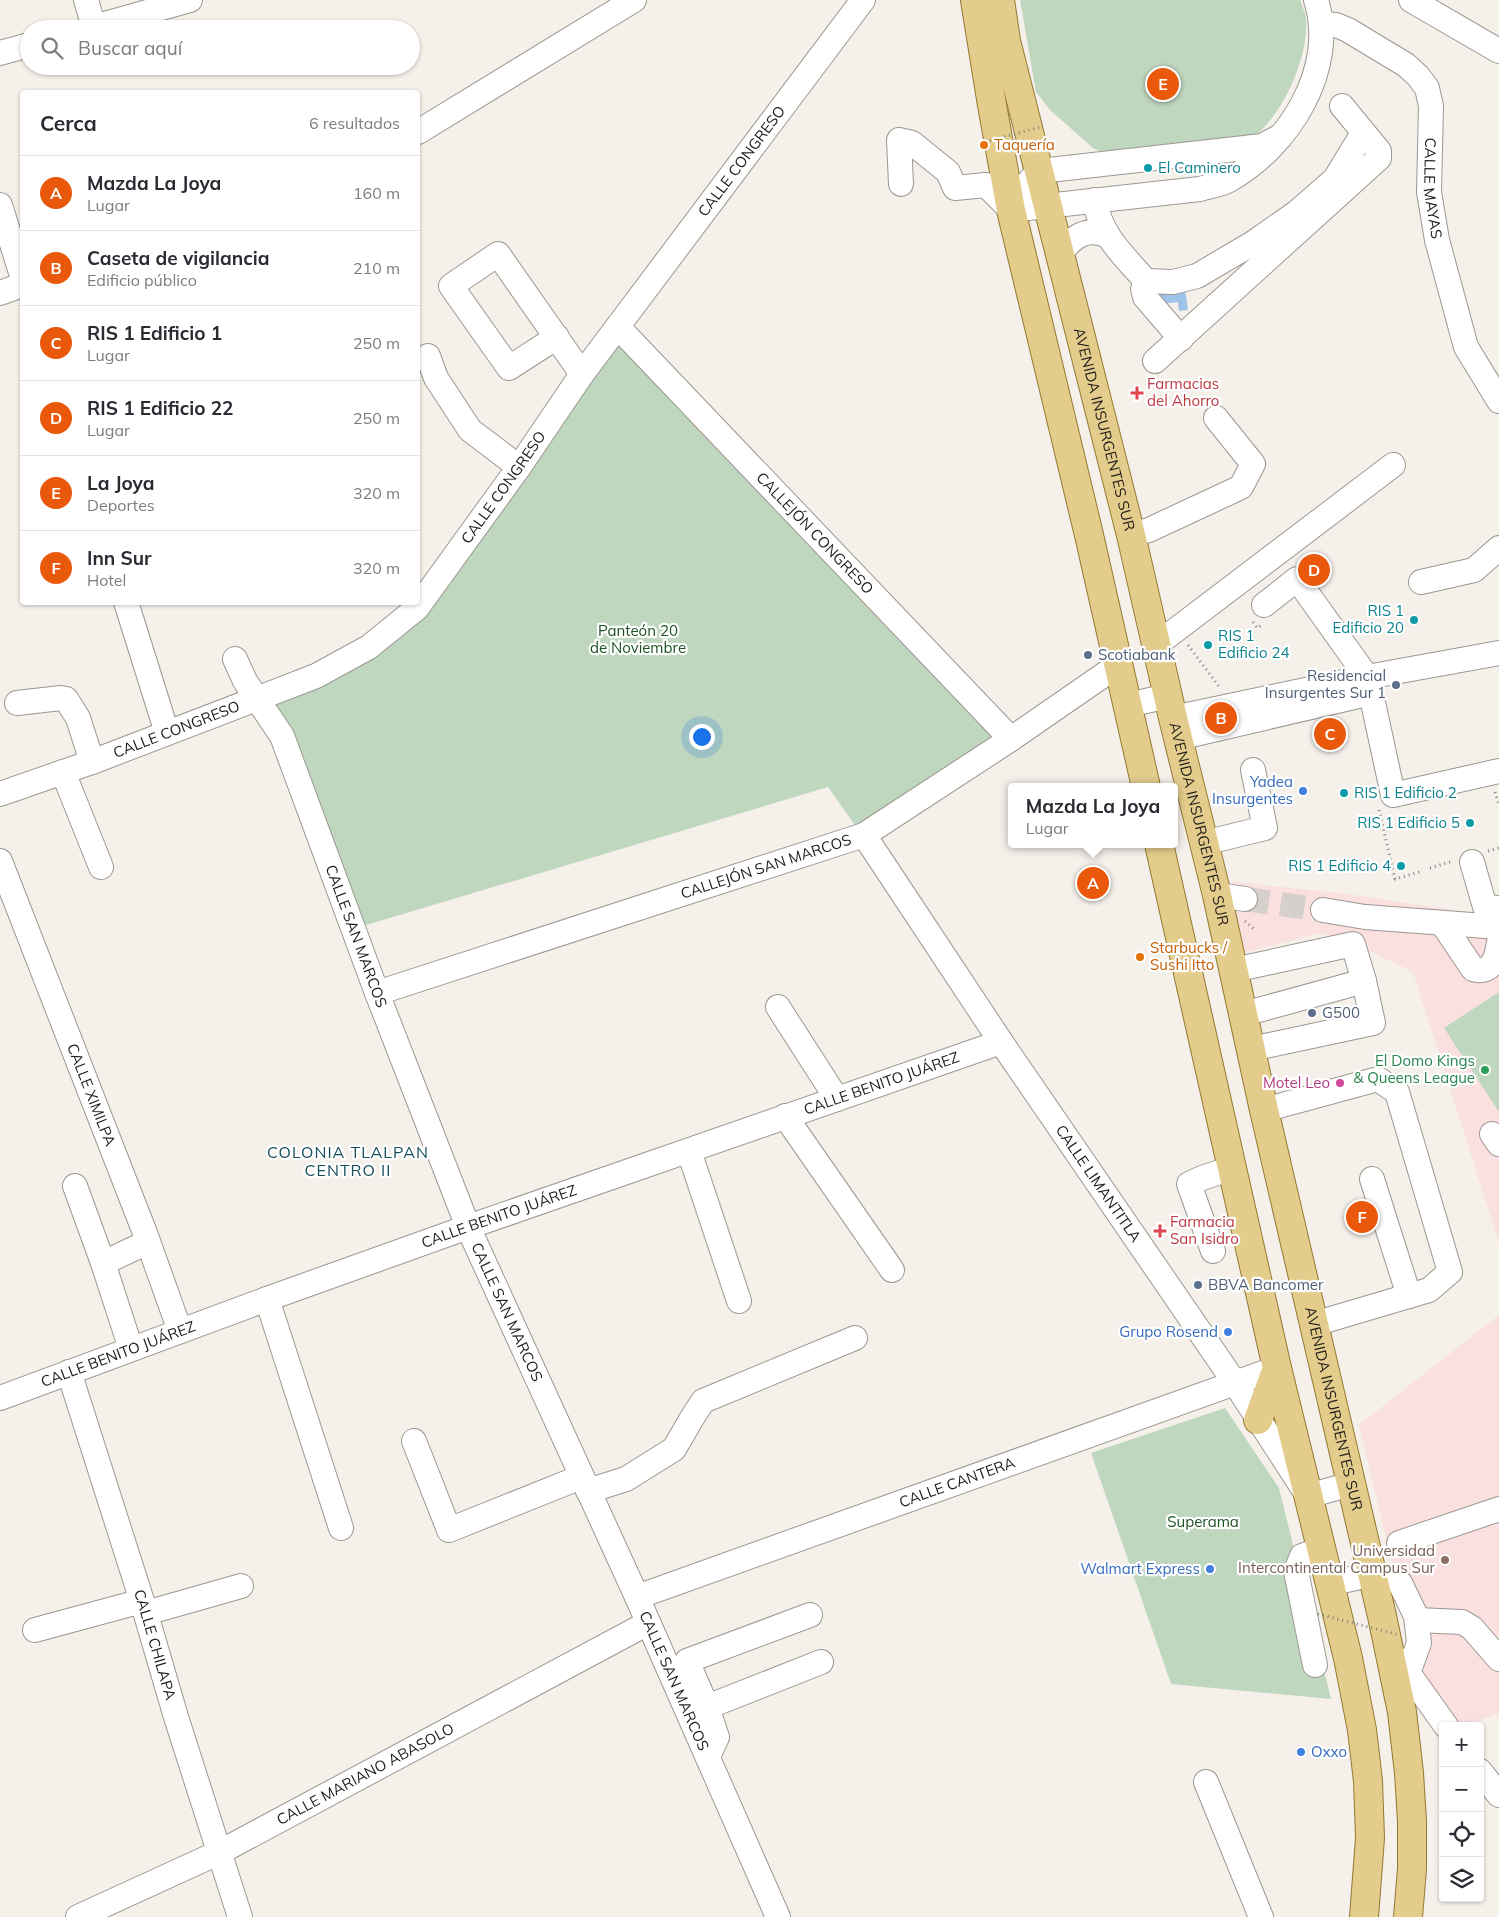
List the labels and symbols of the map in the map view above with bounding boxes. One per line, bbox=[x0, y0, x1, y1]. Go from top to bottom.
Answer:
pin: E bbox=[1147, 65, 1179, 103]
street label: CALLE CONGRESO bbox=[694, 102, 789, 220]
place label: Taquería bbox=[994, 135, 1055, 154]
street label: CALLE MAYAS bbox=[1419, 138, 1447, 240]
marker: Taquería bbox=[978, 139, 990, 151]
place label: El Caminero bbox=[1158, 158, 1241, 177]
marker: El Caminero bbox=[1142, 162, 1154, 174]
street label: AVENIDA INSURGENTES SUR bbox=[1070, 326, 1140, 533]
place label: Farmacias del Ahorro bbox=[1147, 374, 1219, 410]
marker: Farmacias del Ahorro bbox=[1131, 387, 1143, 399]
street label: CALLE CONGRESO bbox=[457, 427, 550, 547]
street label: CALLEJÓN CONGRESO bbox=[752, 468, 878, 598]
pin: D bbox=[1298, 551, 1330, 589]
place label: RIS 1 Edificio 20 bbox=[1333, 601, 1404, 637]
marker: RIS 1 Edificio 20 bbox=[1408, 614, 1420, 626]
park label: Panteón 20 de Noviembre bbox=[590, 621, 686, 657]
place label: RIS 1 Edificio 24 bbox=[1218, 626, 1289, 662]
marker: RIS 1 Edificio 24 bbox=[1202, 639, 1214, 651]
place label: Scotiabank bbox=[1098, 645, 1176, 664]
marker: Scotiabank bbox=[1082, 649, 1094, 661]
place label: Residencial Insurgentes Sur 1 bbox=[1265, 666, 1386, 702]
marker: Residencial Insurgentes Sur 1 bbox=[1390, 679, 1402, 691]
street label: CALLE CONGRESO bbox=[110, 696, 242, 762]
pin: B bbox=[1205, 699, 1237, 737]
pin: C bbox=[1314, 715, 1346, 753]
street label: AVENIDA INSURGENTES SUR bbox=[1165, 720, 1233, 928]
your location bbox=[689, 724, 715, 750]
place label: Yadea Insurgentes bbox=[1212, 772, 1293, 808]
place label: RIS 1 Edificio 2 bbox=[1354, 783, 1457, 802]
marker: Yadea Insurgentes bbox=[1297, 785, 1309, 797]
marker: RIS 1 Edificio 2 bbox=[1338, 787, 1350, 799]
place label: RIS 1 Edificio 5 bbox=[1357, 813, 1460, 832]
marker: RIS 1 Edificio 5 bbox=[1464, 817, 1476, 829]
street label: CALLEJÓN SAN MARCOS bbox=[678, 830, 854, 903]
place label: RIS 1 Edificio 4 bbox=[1288, 856, 1391, 875]
marker: RIS 1 Edificio 4 bbox=[1395, 860, 1407, 872]
street label: CALLE SAN MARCOS bbox=[321, 862, 392, 1010]
pin: A bbox=[1077, 864, 1109, 902]
place label: Starbucks / Sushi Itto bbox=[1150, 938, 1228, 974]
marker: Starbucks / Sushi Itto bbox=[1134, 951, 1146, 963]
place label: G500 bbox=[1322, 1003, 1360, 1022]
marker: G500 bbox=[1306, 1007, 1318, 1019]
street label: CALLE XIMILPA bbox=[63, 1041, 120, 1149]
street label: CALLE BENITO JUÁREZ bbox=[801, 1047, 962, 1119]
place label: El Domo Kings & Queens League bbox=[1353, 1051, 1475, 1087]
marker: El Domo Kings & Queens League bbox=[1479, 1064, 1491, 1076]
place label: Motel Leo bbox=[1263, 1073, 1330, 1092]
marker: Motel Leo bbox=[1334, 1077, 1346, 1089]
street label: CALLE LIMANTITLA bbox=[1052, 1121, 1146, 1246]
district label: COLONIA TLALPAN CENTRO II bbox=[267, 1142, 429, 1180]
street label: CALLE BENITO JUÁREZ bbox=[419, 1180, 579, 1252]
pin: F bbox=[1346, 1198, 1378, 1236]
place label: Farmacia San Isidro bbox=[1170, 1212, 1239, 1248]
marker: Farmacia San Isidro bbox=[1154, 1225, 1166, 1237]
street label: CALLE SAN MARCOS bbox=[467, 1239, 547, 1384]
place label: BBVA Bancomer bbox=[1208, 1275, 1324, 1294]
marker: BBVA Bancomer bbox=[1192, 1279, 1204, 1291]
street label: AVENIDA INSURGENTES SUR bbox=[1301, 1305, 1367, 1513]
street label: CALLE BENITO JUÁREZ bbox=[38, 1316, 198, 1391]
place label: Grupo Rosend bbox=[1119, 1322, 1218, 1341]
marker: Grupo Rosend bbox=[1222, 1326, 1234, 1338]
street label: CALLE CANTERA bbox=[897, 1453, 1017, 1511]
park label: Superama bbox=[1167, 1512, 1239, 1531]
place label: Universidad Intercontinental Campus Sur bbox=[1238, 1541, 1436, 1577]
marker: Universidad Intercontinental Campus Sur bbox=[1439, 1554, 1451, 1566]
place label: Walmart Express bbox=[1080, 1559, 1200, 1578]
marker: Walmart Express bbox=[1204, 1563, 1216, 1575]
street label: CALLE CHILAPA bbox=[130, 1587, 181, 1702]
street label: CALLE SAN MARCOS bbox=[635, 1608, 714, 1754]
street label: CALLE MARIANO ABASOLO bbox=[273, 1719, 457, 1829]
place label: Oxxo bbox=[1311, 1742, 1347, 1761]
marker: Oxxo bbox=[1295, 1746, 1307, 1758]

